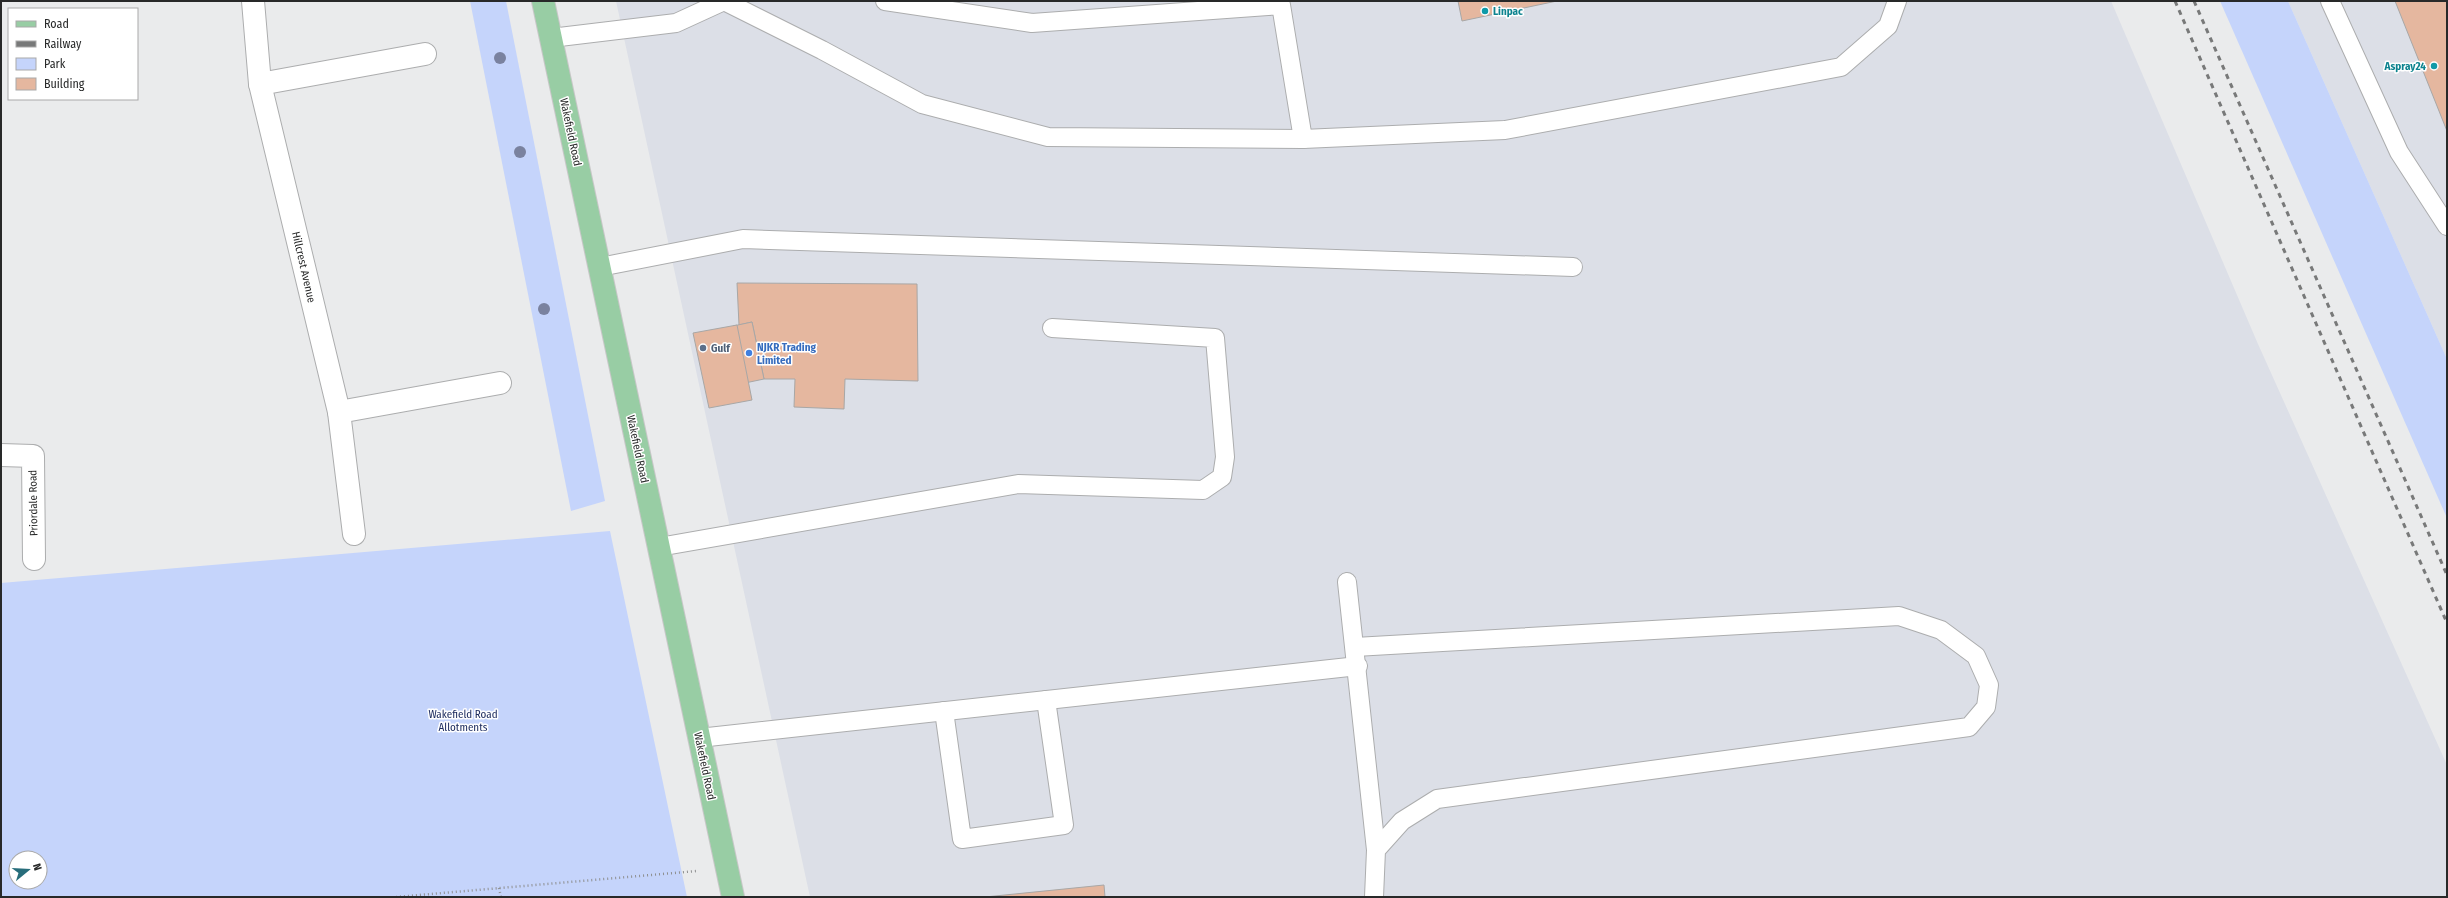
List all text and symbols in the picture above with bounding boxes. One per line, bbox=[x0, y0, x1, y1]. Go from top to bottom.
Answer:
place label: Linpac bbox=[1493, 5, 1523, 18]
marker: Linpac bbox=[1480, 6, 1490, 16]
legend bbox=[8, 8, 138, 100]
text: Road bbox=[44, 17, 69, 31]
text: Railway bbox=[44, 37, 82, 51]
text: Park bbox=[44, 57, 66, 71]
place label: Aspray24 bbox=[2384, 60, 2426, 73]
marker: Aspray24 bbox=[2429, 61, 2439, 71]
text: Building bbox=[44, 77, 85, 91]
street label: Wakefield Road bbox=[557, 97, 584, 167]
street label: Hillcrest Avenue bbox=[289, 230, 318, 304]
place label: NJKR Trading Limited bbox=[757, 341, 816, 367]
place label: Gulf bbox=[711, 342, 731, 355]
marker: Gulf bbox=[698, 343, 708, 353]
marker: NJKR Trading Limited bbox=[744, 348, 754, 358]
street label: Wakefield Road bbox=[624, 414, 651, 484]
street label: Priordale Road bbox=[26, 470, 41, 536]
park label: Wakefield Road Allotments bbox=[428, 708, 498, 734]
street label: Wakefield Road bbox=[691, 731, 718, 801]
north arrow bbox=[8, 850, 48, 890]
text: N bbox=[30, 862, 44, 872]

